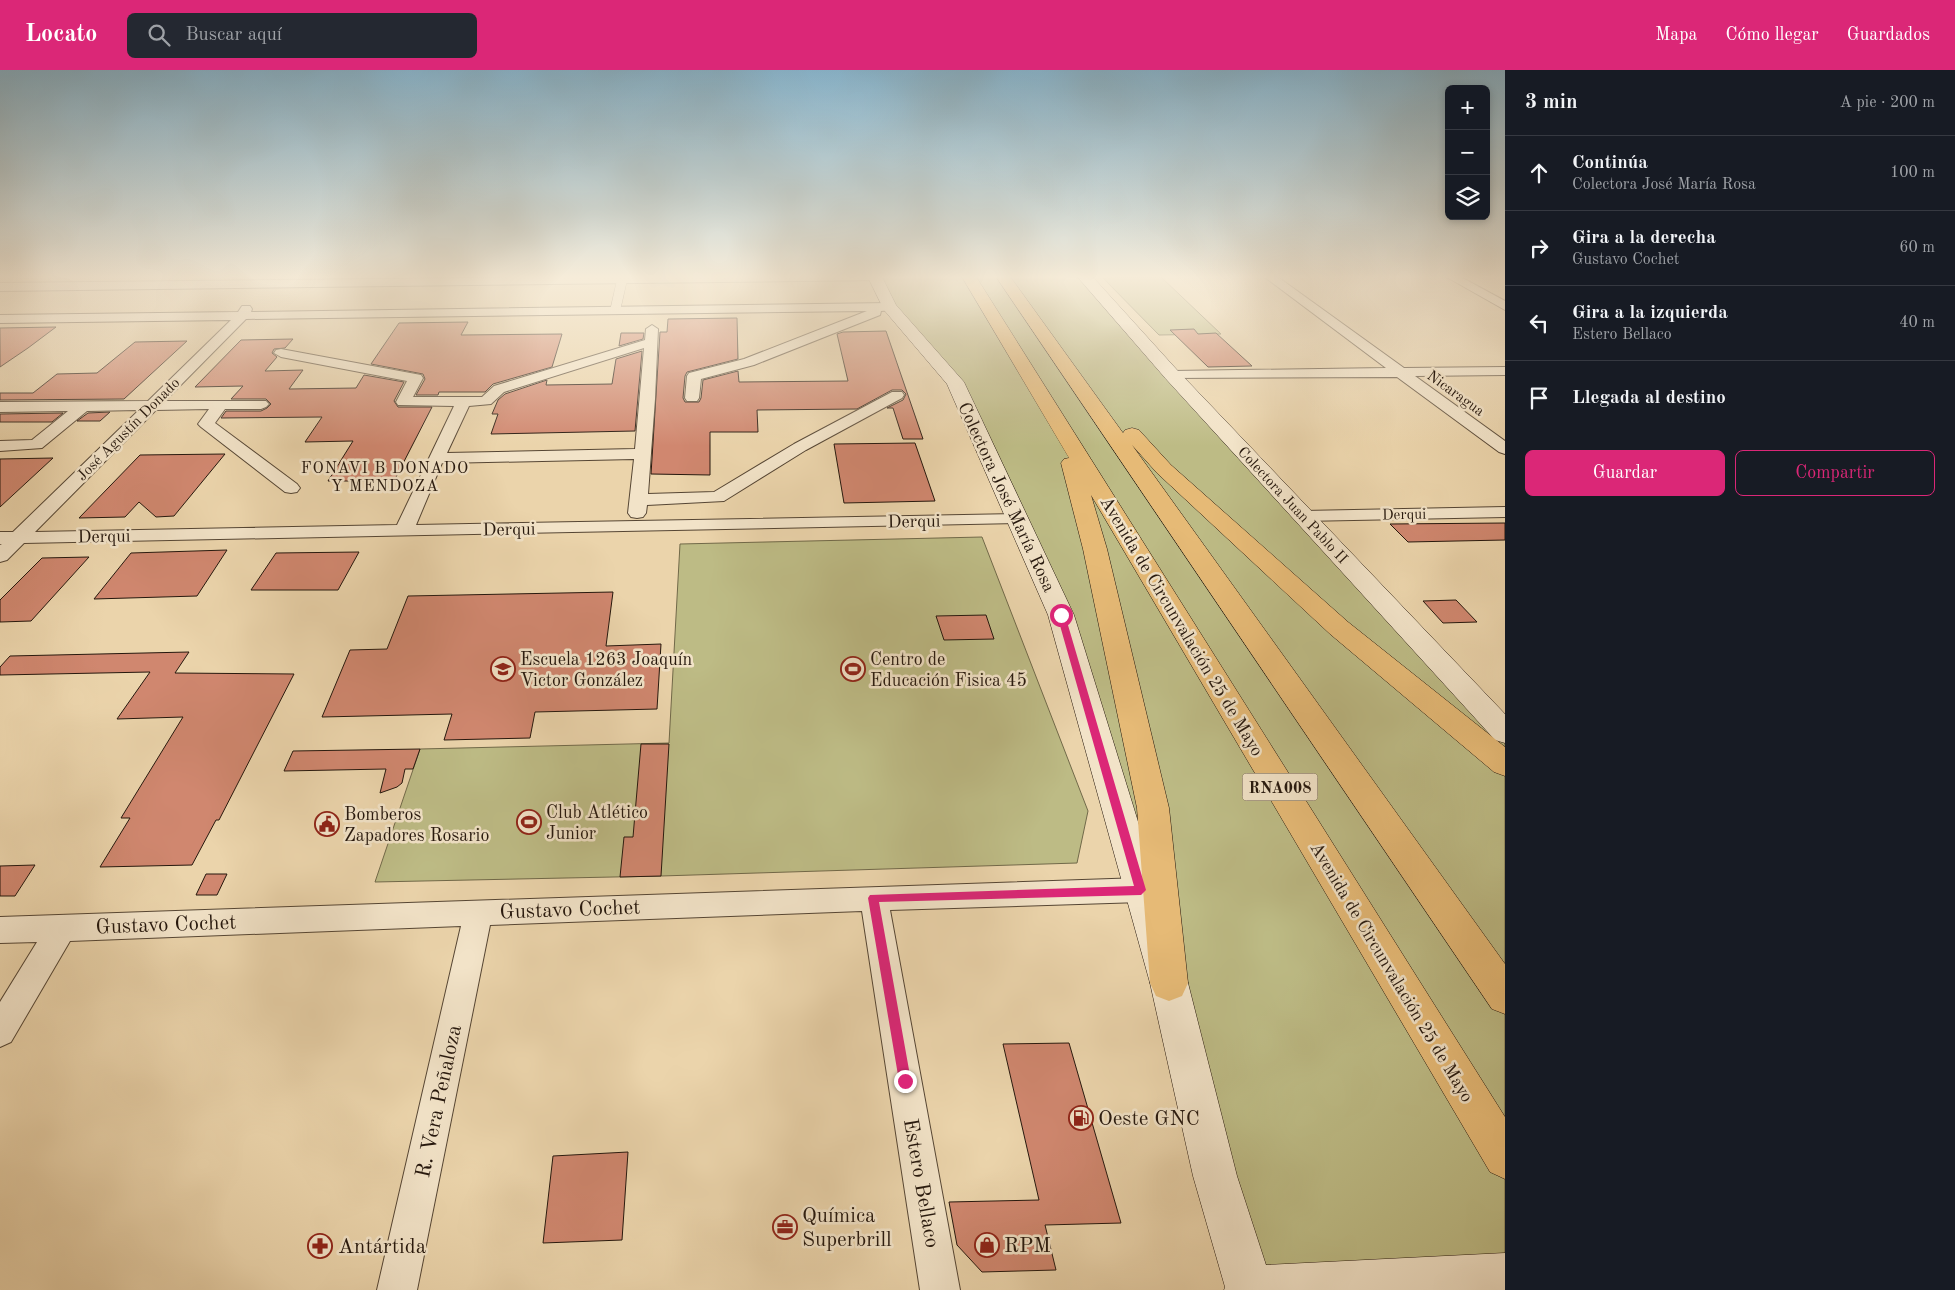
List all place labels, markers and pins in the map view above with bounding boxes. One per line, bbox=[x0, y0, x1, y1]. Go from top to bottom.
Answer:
place label: Escuela 1263 Joaquín Victor González bbox=[520, 651, 693, 690]
place label: Centro de Educación Fisica 45 bbox=[870, 651, 1027, 690]
school or university icon: Escuela 1263 Joaquín Victor González bbox=[490, 656, 516, 682]
sports icon: Centro de Educación Fisica 45 bbox=[840, 656, 866, 682]
place label: Club Atlético Junior bbox=[546, 804, 648, 843]
place label: Bomberos Zapadores Rosario bbox=[344, 806, 489, 845]
sports icon: Club Atlético Junior bbox=[516, 809, 542, 835]
public building icon: Bomberos Zapadores Rosario bbox=[314, 811, 340, 837]
fuel station icon: Oeste GNC bbox=[1068, 1105, 1094, 1131]
place label: Oeste GNC bbox=[1098, 1109, 1200, 1130]
place label: Química Superbrill bbox=[802, 1206, 892, 1251]
office icon: Química Superbrill bbox=[772, 1214, 798, 1240]
shop icon: RPM bbox=[974, 1232, 1000, 1258]
pharmacy icon: Antártida bbox=[307, 1233, 333, 1259]
place label: RPM bbox=[1004, 1236, 1051, 1257]
place label: Antártida bbox=[338, 1237, 426, 1258]

